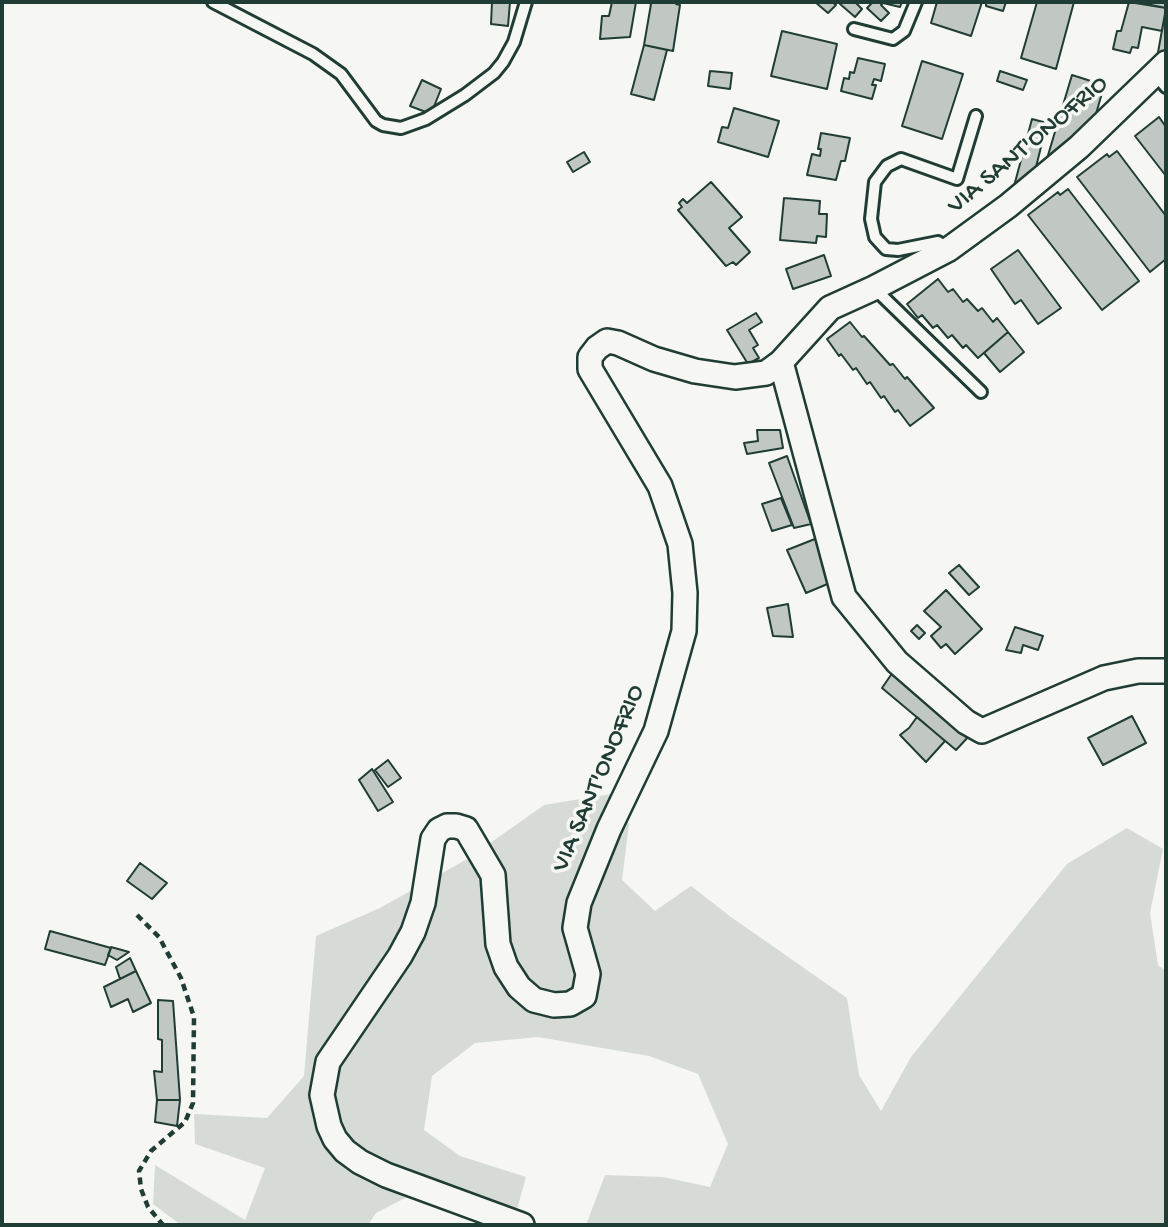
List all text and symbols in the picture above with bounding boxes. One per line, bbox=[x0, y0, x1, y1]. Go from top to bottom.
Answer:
street label: VIA SANT'ONOFRIO bbox=[942, 70, 1116, 222]
street label: VIA SANT'ONOFRIO bbox=[547, 681, 653, 877]

